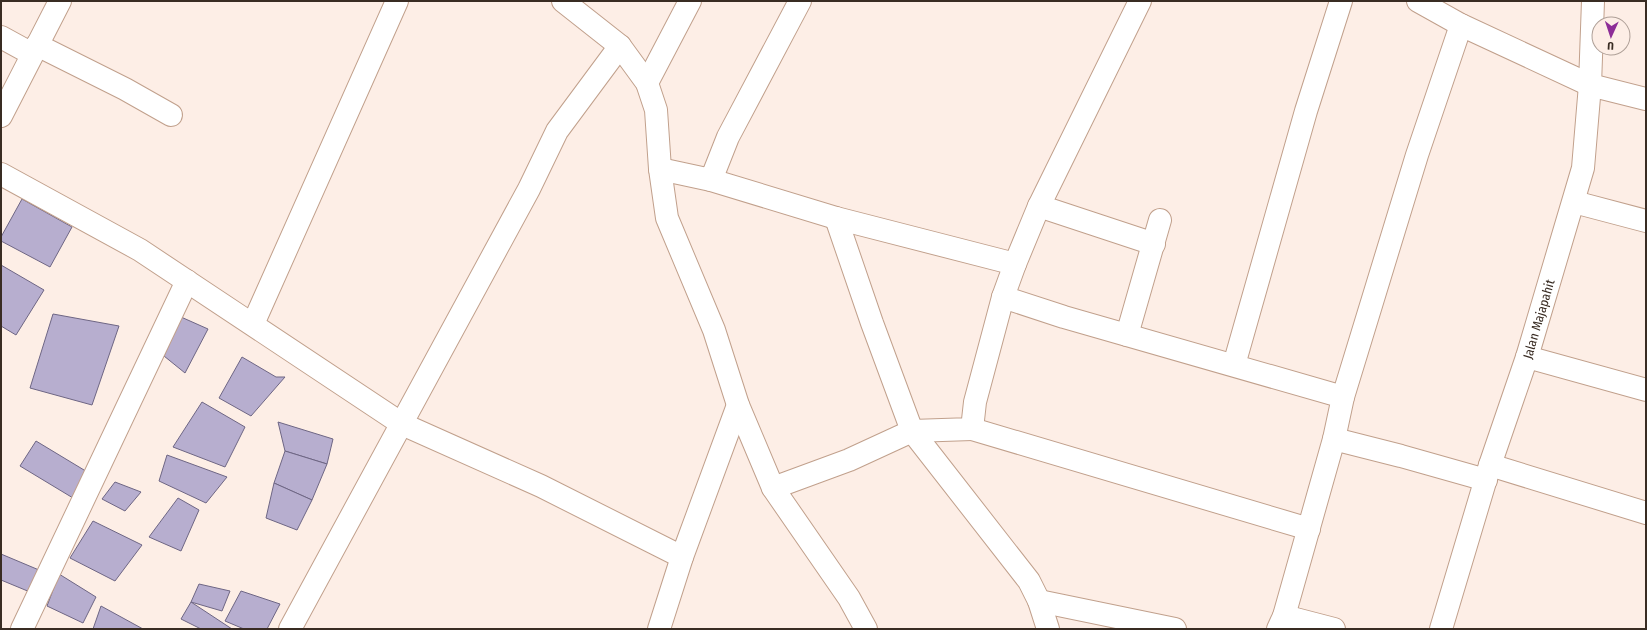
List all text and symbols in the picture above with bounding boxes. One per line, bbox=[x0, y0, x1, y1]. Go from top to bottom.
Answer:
north arrow bbox=[1591, 16, 1631, 56]
text: U bbox=[1607, 39, 1614, 52]
street label: Jalan Majapahit bbox=[1519, 277, 1557, 361]

